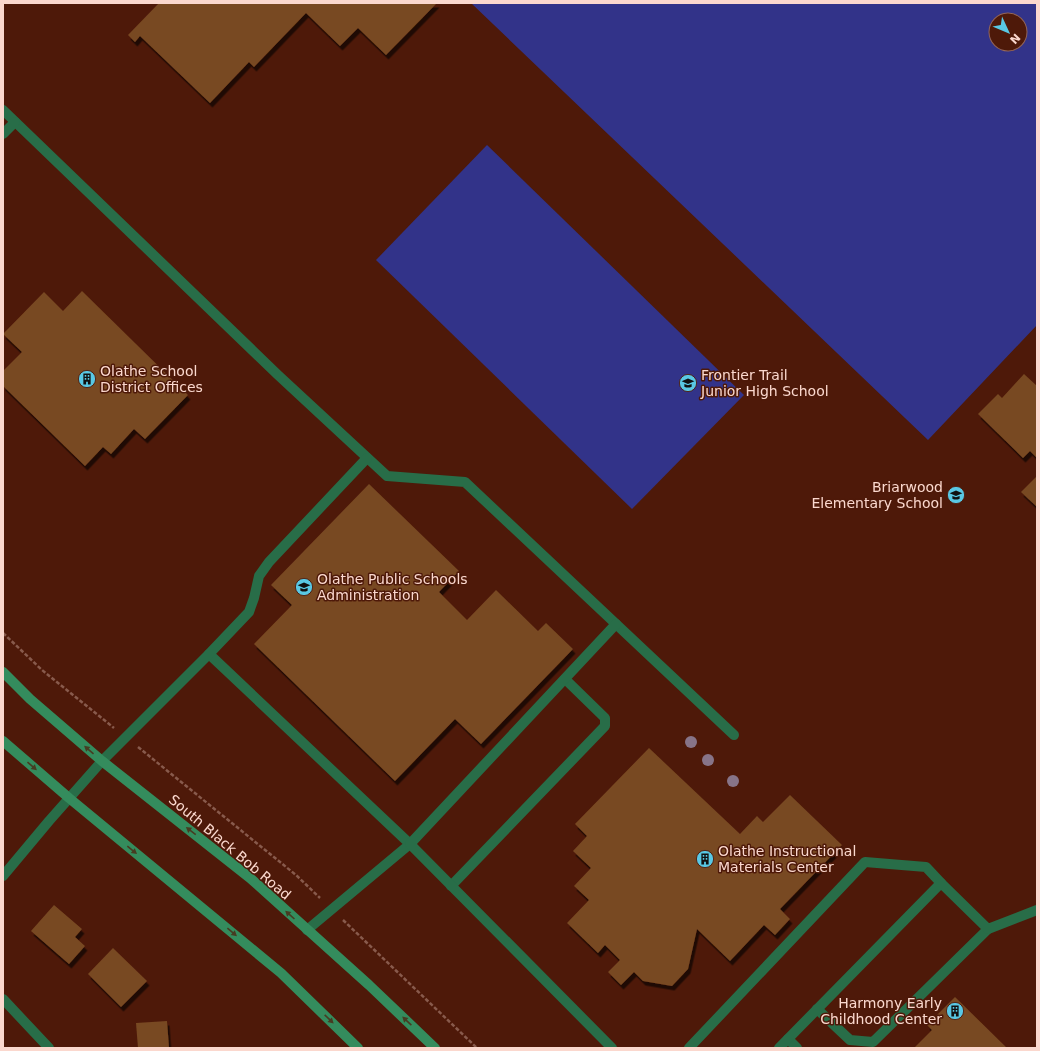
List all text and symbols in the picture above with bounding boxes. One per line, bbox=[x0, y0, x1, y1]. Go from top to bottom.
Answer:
north arrow bbox=[988, 12, 1028, 52]
text: N bbox=[1007, 31, 1023, 46]
place label: Olathe School District Offices bbox=[100, 363, 203, 395]
place label: Frontier Trail Junior High School bbox=[700, 367, 829, 399]
building icon: Olathe School District Offices bbox=[77, 369, 97, 389]
school or university icon: Frontier Trail Junior High School bbox=[678, 373, 698, 393]
place label: Briarwood Elementary School bbox=[811, 479, 943, 511]
school or university icon: Briarwood Elementary School bbox=[946, 485, 966, 505]
place label: Olathe Public Schools Administration bbox=[317, 571, 468, 603]
school or university icon: Olathe Public Schools Administration bbox=[294, 577, 314, 597]
one-way arrow bbox=[85, 746, 94, 755]
one-way arrow bbox=[27, 762, 38, 771]
street label: South Black Bob Road bbox=[166, 791, 294, 903]
one-way arrow bbox=[185, 827, 196, 836]
place label: Olathe Instructional Materials Center bbox=[718, 843, 856, 875]
one-way arrow bbox=[127, 845, 137, 854]
building icon: Olathe Instructional Materials Center bbox=[695, 849, 715, 869]
one-way arrow bbox=[285, 910, 295, 920]
one-way arrow bbox=[227, 928, 238, 937]
place label: Harmony Early Childhood Center bbox=[820, 995, 942, 1027]
building icon: Harmony Early Childhood Center bbox=[945, 1001, 965, 1021]
one-way arrow bbox=[324, 1014, 334, 1024]
one-way arrow bbox=[402, 1016, 412, 1026]

